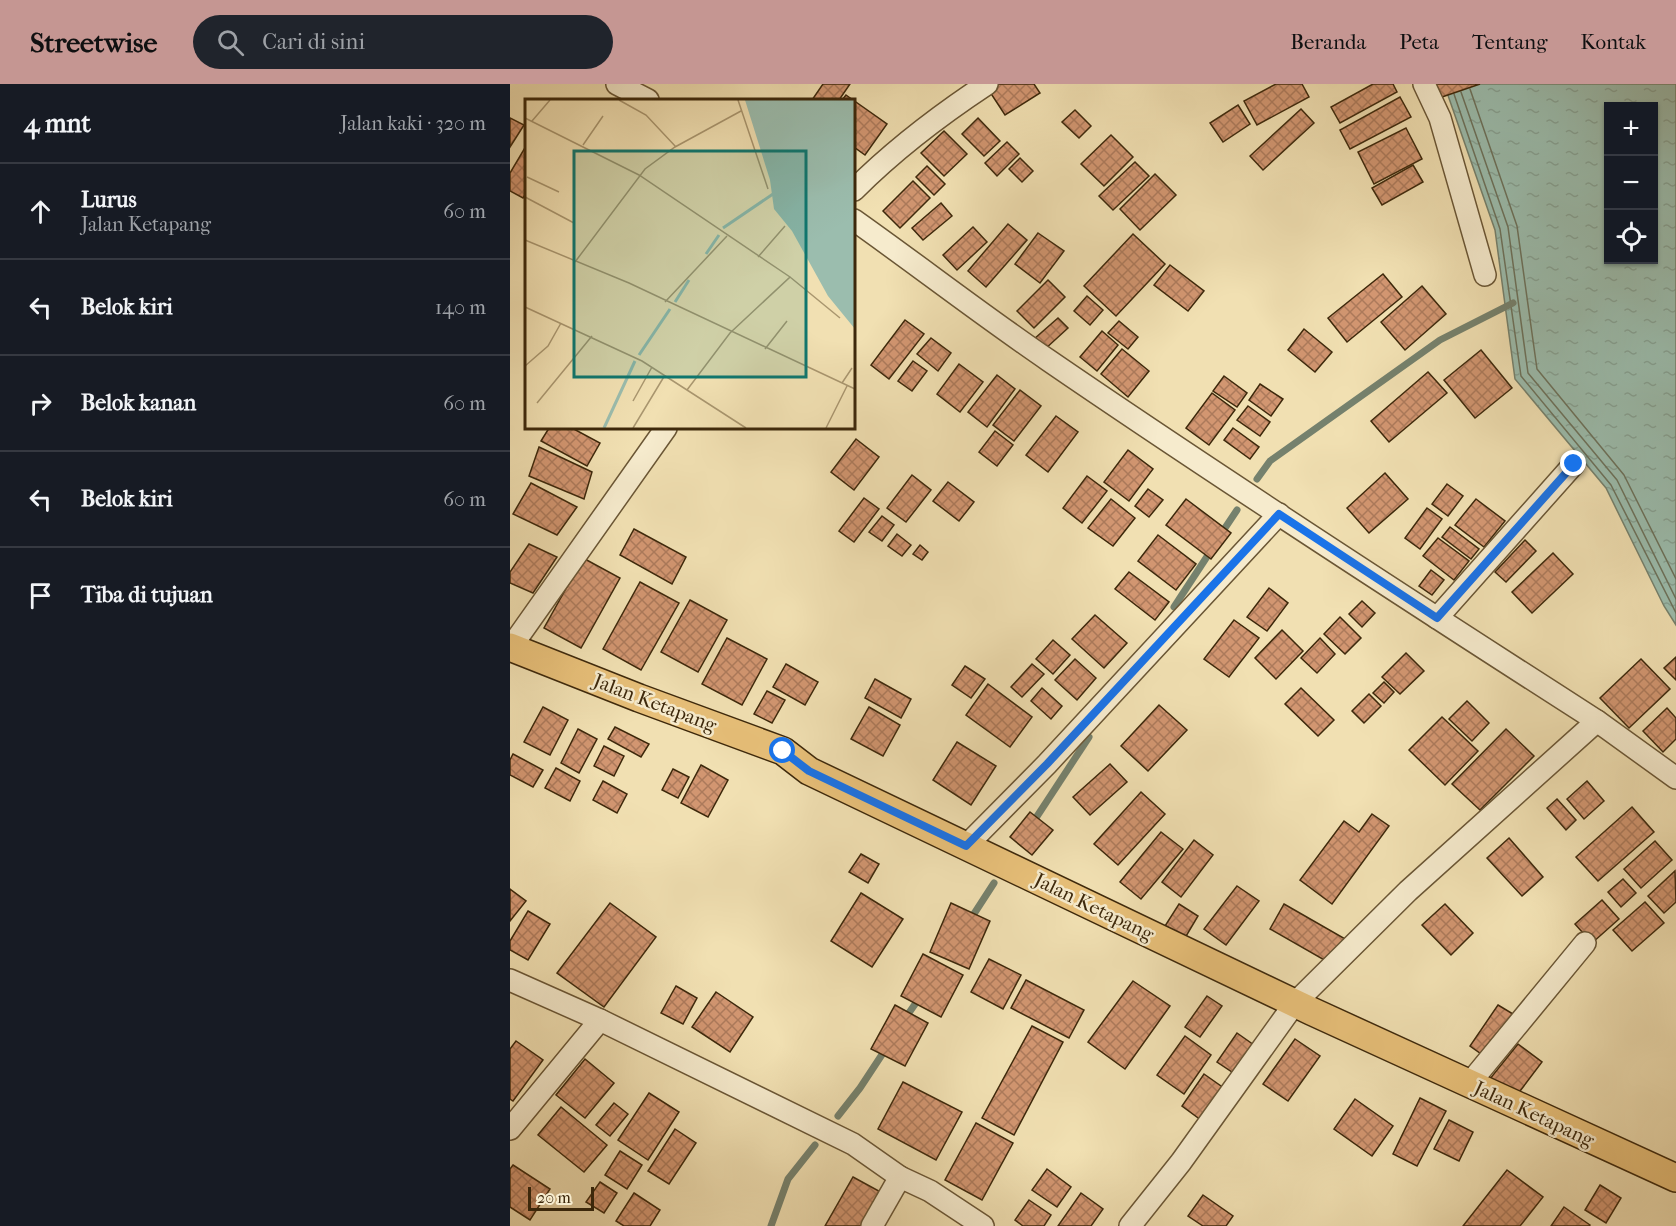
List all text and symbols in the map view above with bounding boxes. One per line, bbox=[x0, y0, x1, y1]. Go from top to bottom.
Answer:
search box bbox=[193, 15, 613, 69]
text: Streetwise bbox=[30, 26, 157, 59]
icon: search bbox=[214, 26, 247, 59]
text: Cari di sini bbox=[262, 29, 365, 55]
text: Beranda bbox=[1290, 30, 1366, 54]
text: Peta bbox=[1399, 30, 1439, 54]
text: Tentang bbox=[1472, 30, 1548, 54]
text: Kontak bbox=[1581, 30, 1646, 54]
inset map bbox=[525, 99, 855, 429]
map controls bbox=[1604, 102, 1658, 264]
button: + bbox=[1604, 102, 1658, 156]
text: 4 mnt bbox=[24, 108, 91, 139]
text: Jalan kaki · 320 m bbox=[340, 112, 486, 135]
button: − bbox=[1604, 156, 1658, 210]
text: Lurus bbox=[81, 187, 137, 213]
icon: ahead bbox=[24, 195, 57, 228]
text: 60 m bbox=[443, 200, 486, 223]
button: locate bbox=[1604, 210, 1658, 264]
text: Jalan Ketapang bbox=[81, 213, 211, 236]
icon: left bbox=[24, 291, 57, 324]
text: Belok kiri bbox=[81, 294, 173, 320]
text: 140 m bbox=[435, 296, 486, 319]
icon: right bbox=[24, 387, 57, 420]
text: Belok kanan bbox=[81, 390, 196, 416]
text: 60 m bbox=[443, 392, 486, 415]
route end bbox=[1560, 450, 1586, 476]
icon: left bbox=[24, 483, 57, 516]
text: Belok kiri bbox=[81, 486, 173, 512]
text: 60 m bbox=[443, 488, 486, 511]
icon: arrive bbox=[24, 579, 57, 612]
text: Tiba di tujuan bbox=[81, 582, 213, 608]
street label: Jalan Ketapang bbox=[588, 668, 720, 737]
route start bbox=[769, 737, 795, 763]
street label: Jalan Ketapang bbox=[1029, 867, 1158, 946]
street label: Jalan Ketapang bbox=[1468, 1075, 1598, 1152]
scale bar bbox=[528, 1184, 594, 1212]
text: 20 m bbox=[537, 1188, 571, 1207]

